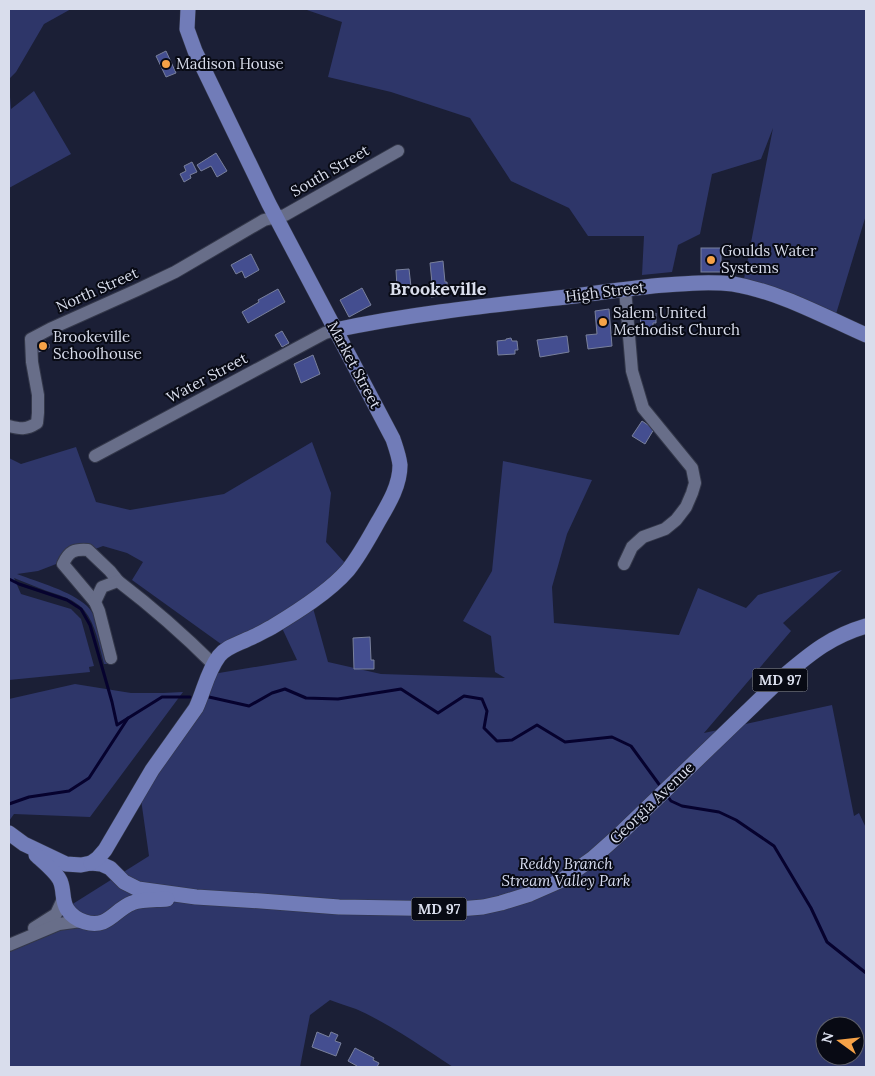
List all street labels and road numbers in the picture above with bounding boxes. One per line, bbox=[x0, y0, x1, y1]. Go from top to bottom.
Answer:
street label: South Street bbox=[287, 140, 373, 201]
street label: North Street bbox=[53, 263, 141, 316]
street label: High Street bbox=[564, 277, 646, 306]
street label: Market Street bbox=[323, 318, 385, 412]
street label: Water Street bbox=[163, 348, 251, 407]
road number: MD 97 bbox=[752, 668, 808, 692]
street label: Georgia Avenue bbox=[605, 758, 698, 848]
road number: MD 97 bbox=[412, 898, 466, 921]

